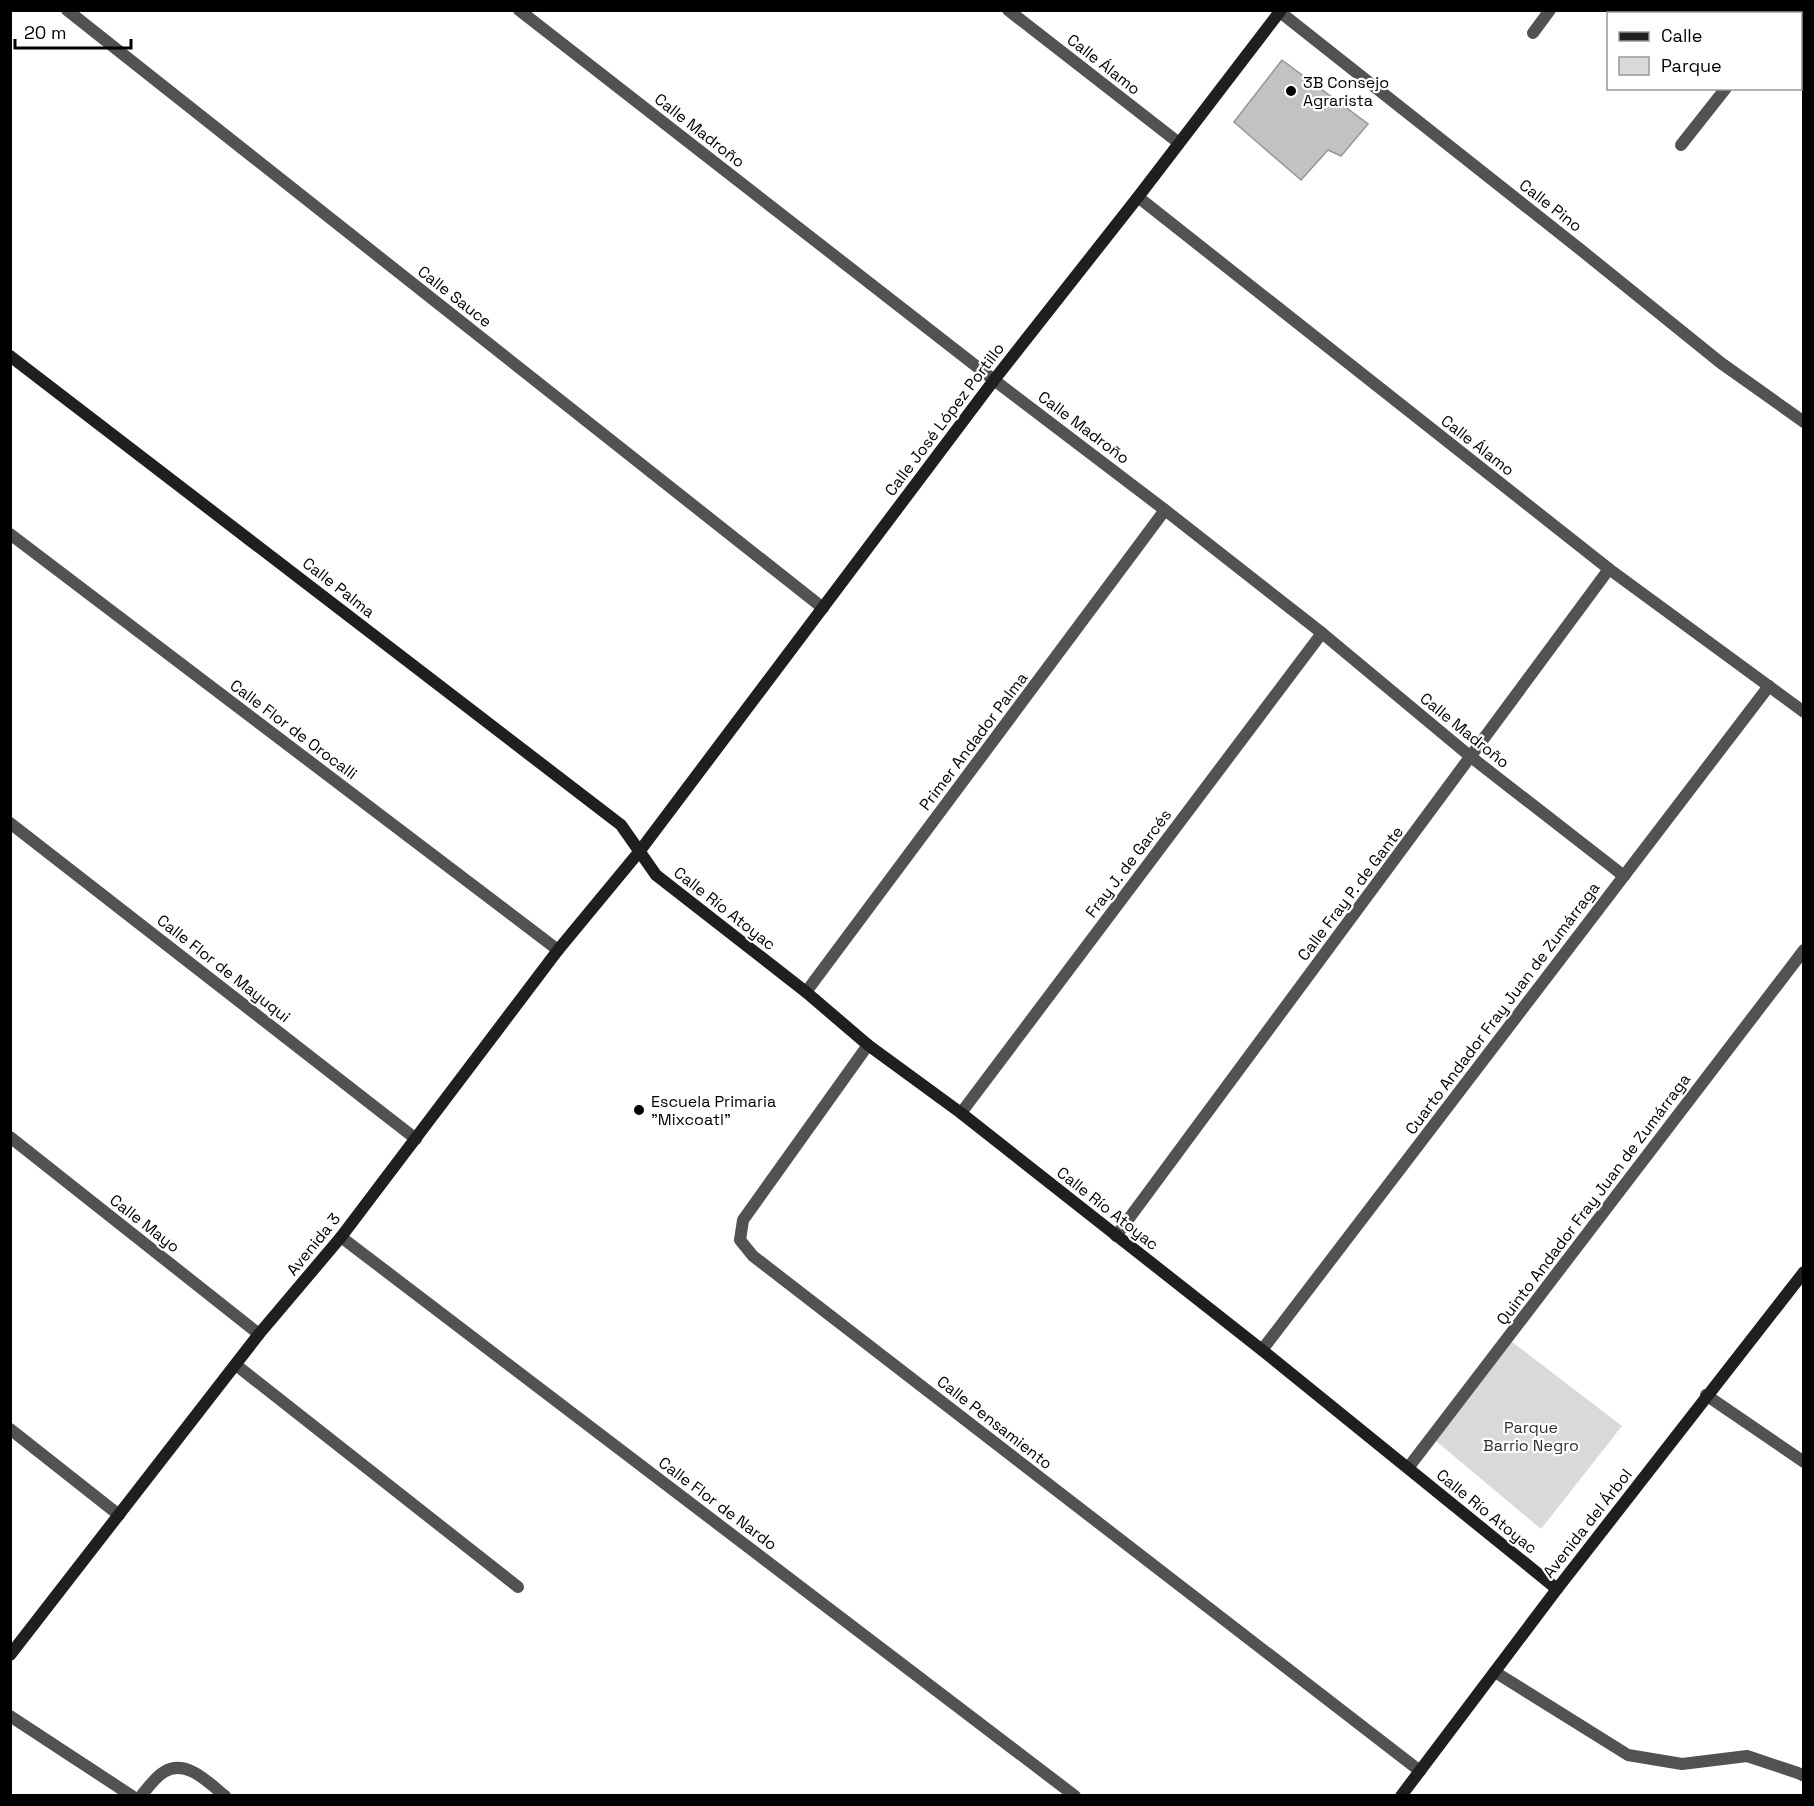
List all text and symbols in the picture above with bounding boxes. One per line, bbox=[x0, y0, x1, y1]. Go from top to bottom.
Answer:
scale bar bbox=[15, 12, 130, 50]
legend bbox=[1607, 12, 1802, 90]
text: 20 m bbox=[24, 21, 67, 44]
text: Calle bbox=[1661, 24, 1702, 47]
street label: Calle Álamo bbox=[1063, 29, 1145, 100]
text: Parque bbox=[1661, 54, 1722, 77]
place label: 3B Consejo Agrarista bbox=[1303, 72, 1389, 111]
marker: 3B Consejo Agrarista bbox=[1284, 84, 1298, 98]
street label: Calle Madroño bbox=[650, 88, 749, 172]
street label: Calle Pino bbox=[1515, 174, 1586, 236]
street label: Calle Sauce bbox=[413, 261, 496, 332]
street label: Calle José López Portillo bbox=[880, 338, 1009, 500]
street label: Calle Madroño bbox=[1034, 386, 1134, 469]
street label: Calle Álamo bbox=[1437, 410, 1519, 481]
street label: Calle Palma bbox=[298, 553, 379, 622]
street label: Primer Andador Palma bbox=[915, 668, 1032, 815]
street label: Calle Flor de Orocalli bbox=[226, 675, 362, 784]
street label: Calle Madroño bbox=[1416, 688, 1514, 773]
street label: Fray J. de Garcés bbox=[1081, 805, 1176, 922]
street label: Calle Fray P. de Gante bbox=[1293, 822, 1408, 965]
street label: Calle Río Atoyac bbox=[669, 862, 780, 955]
street label: Cuarto Andador Fray Juan de Zumárraga bbox=[1400, 878, 1604, 1139]
street label: Calle Flor de Mayuqui bbox=[153, 910, 295, 1027]
street label: Quinto Andador Fray Juan de Zumárraga bbox=[1492, 1069, 1695, 1329]
place label: Escuela Primaria "Mixcoatl" bbox=[651, 1091, 776, 1130]
marker: Escuela Primaria "Mixcoatl" bbox=[632, 1103, 646, 1117]
street label: Calle Río Atoyac bbox=[1052, 1162, 1163, 1255]
street label: Calle Mayo bbox=[105, 1189, 184, 1257]
street label: Avenida 3 bbox=[282, 1209, 345, 1280]
street label: Calle Pensamiento bbox=[933, 1371, 1057, 1474]
park label: Parque Barrio Negro bbox=[1483, 1417, 1579, 1456]
street label: Calle Flor de Nardo bbox=[654, 1452, 781, 1555]
street label: Calle Río Atoyac bbox=[1432, 1464, 1541, 1558]
street label: Avenida del Árbol bbox=[1538, 1465, 1637, 1582]

